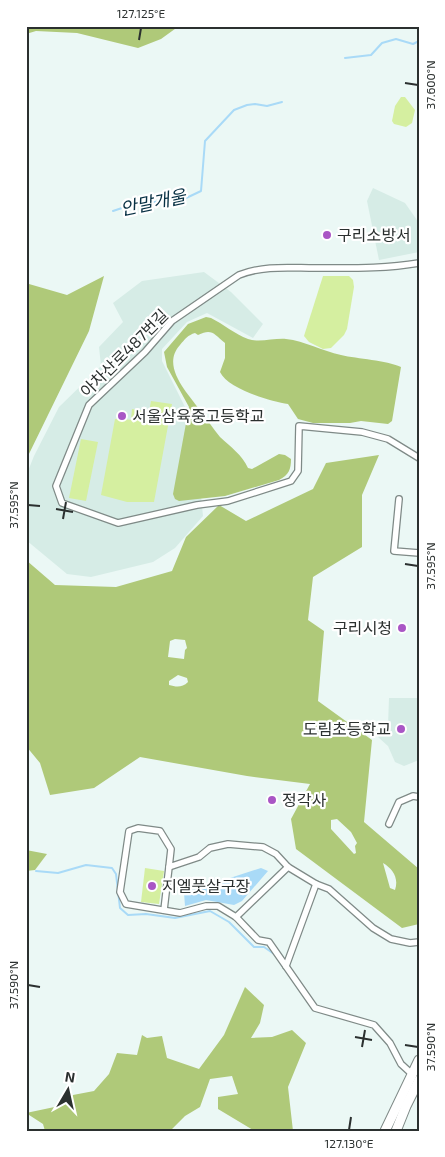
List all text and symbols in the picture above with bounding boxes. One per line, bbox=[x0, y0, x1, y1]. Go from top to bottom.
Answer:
text: 127.125°E bbox=[117, 6, 165, 20]
text: 37.600°N bbox=[423, 60, 437, 110]
water label: 안말개울 bbox=[118, 184, 189, 220]
place label: 구리소방서 bbox=[337, 225, 411, 244]
marker: 구리소방서 bbox=[321, 229, 333, 241]
street label: 아차산로487번길 bbox=[76, 305, 171, 400]
place label: 서울삼육중고등학교 bbox=[132, 406, 264, 425]
marker: 서울삼육중고등학교 bbox=[116, 410, 128, 422]
text: 37.595°N bbox=[6, 481, 20, 529]
text: 37.595°N bbox=[423, 542, 437, 590]
place label: 구리시청 bbox=[333, 618, 392, 637]
marker: 구리시청 bbox=[396, 622, 408, 634]
place label: 도림초등학교 bbox=[303, 719, 391, 738]
marker: 도림초등학교 bbox=[395, 723, 407, 735]
place label: 정각사 bbox=[282, 790, 326, 809]
marker: 정각사 bbox=[266, 794, 278, 806]
place label: 지엘풋살구장 bbox=[162, 876, 251, 895]
marker: 지엘풋살구장 bbox=[146, 880, 158, 892]
text: 37.590°N bbox=[6, 961, 20, 1009]
text: 37.590°N bbox=[423, 1023, 437, 1071]
north arrow bbox=[42, 1064, 92, 1114]
text: N bbox=[64, 1067, 76, 1086]
text: 127.130°E bbox=[324, 1136, 374, 1150]

